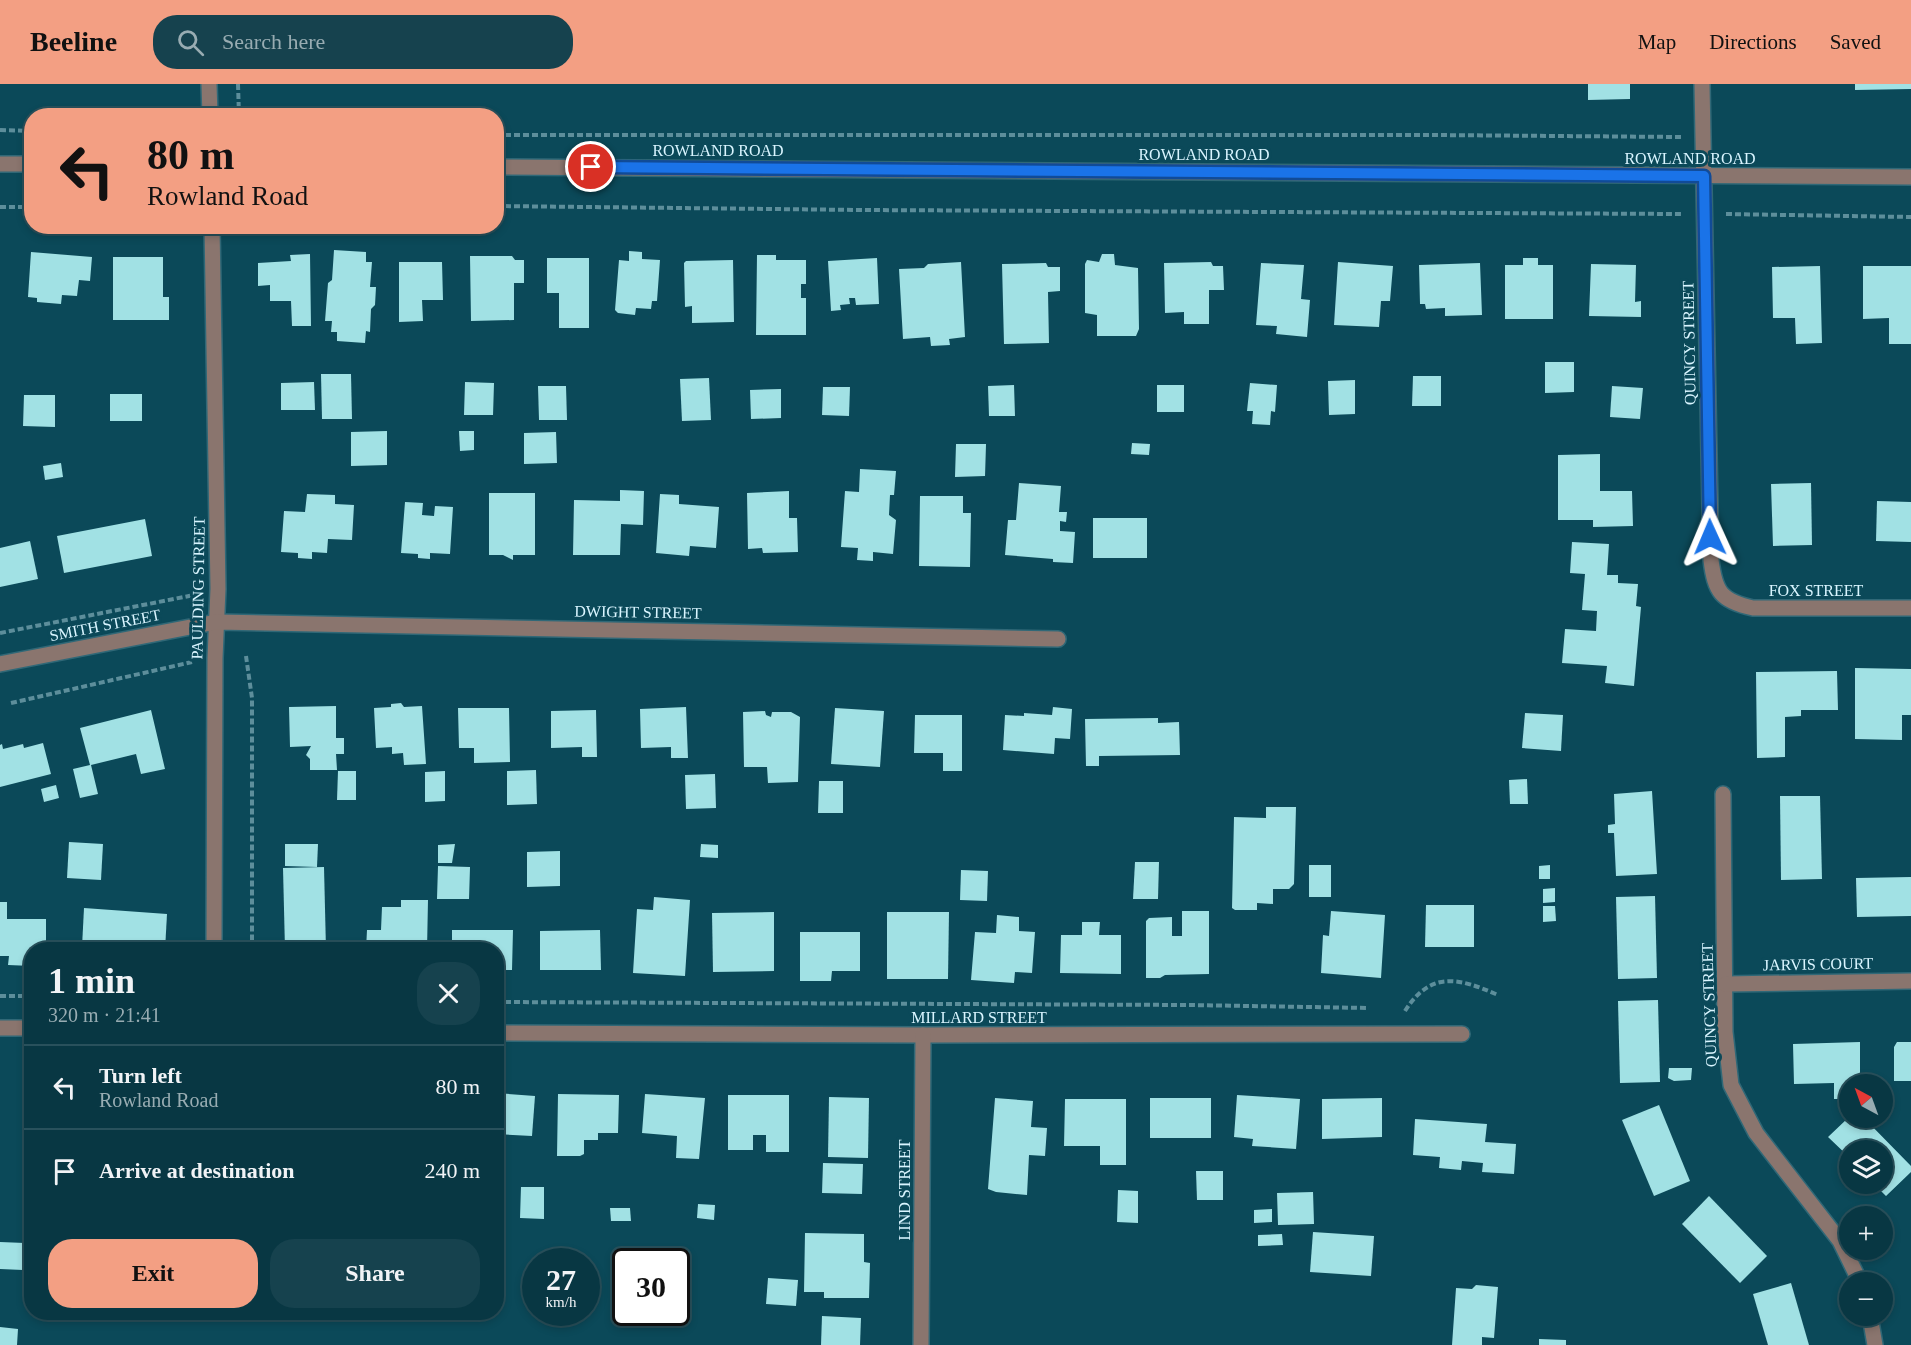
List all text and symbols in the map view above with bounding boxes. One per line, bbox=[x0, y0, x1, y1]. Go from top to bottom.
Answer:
search box bbox=[153, 15, 573, 69]
text: Beeline bbox=[30, 26, 117, 57]
icon: search bbox=[174, 26, 207, 59]
text: Search here bbox=[222, 29, 325, 54]
text: Map bbox=[1638, 30, 1676, 54]
text: Directions bbox=[1709, 30, 1797, 54]
text: Saved bbox=[1830, 30, 1881, 54]
icon: left bbox=[48, 132, 126, 210]
text: 80 m bbox=[147, 132, 235, 178]
pin bbox=[565, 141, 616, 192]
street label: ROWLAND ROAD bbox=[652, 142, 784, 159]
street label: ROWLAND ROAD bbox=[1138, 146, 1270, 163]
icon: arrive bbox=[574, 150, 607, 183]
street label: ROWLAND ROAD bbox=[1624, 150, 1756, 167]
text: Rowland Road bbox=[147, 181, 308, 211]
street label: QUINCY STREET bbox=[1679, 280, 1699, 405]
position arrow bbox=[1678, 505, 1742, 569]
street label: PAULDING STREET bbox=[188, 516, 208, 660]
street label: FOX STREET bbox=[1769, 582, 1864, 599]
street label: DWIGHT STREET bbox=[574, 602, 702, 622]
street label: SMITH STREET bbox=[48, 606, 162, 644]
street label: QUINCY STREET bbox=[1698, 942, 1720, 1067]
street label: JARVIS COURT bbox=[1763, 955, 1873, 973]
text: 1 min bbox=[48, 961, 135, 1001]
button: close bbox=[417, 962, 480, 1025]
text: 320 m · 21:41 bbox=[48, 1004, 161, 1026]
street label: MILLARD STREET bbox=[911, 1009, 1047, 1026]
text: Turn left bbox=[99, 1063, 182, 1088]
icon: left bbox=[48, 1071, 81, 1104]
text: 80 m bbox=[435, 1074, 480, 1099]
north arrow bbox=[1839, 1074, 1893, 1128]
map controls bbox=[1839, 1074, 1893, 1326]
text: Rowland Road bbox=[99, 1089, 218, 1111]
street label: LIND STREET bbox=[896, 1139, 913, 1240]
button: layers bbox=[1839, 1140, 1893, 1194]
icon: arrive bbox=[48, 1155, 81, 1188]
text: Arrive at destination bbox=[99, 1158, 295, 1183]
text: 240 m bbox=[424, 1158, 480, 1183]
button: + bbox=[1839, 1206, 1893, 1260]
button: Exit bbox=[48, 1239, 258, 1308]
button: Share bbox=[270, 1239, 480, 1308]
speed limit sign: 30 bbox=[612, 1248, 690, 1326]
text: 27 bbox=[546, 1263, 576, 1296]
button: − bbox=[1839, 1272, 1893, 1326]
text: km/h bbox=[546, 1294, 576, 1310]

